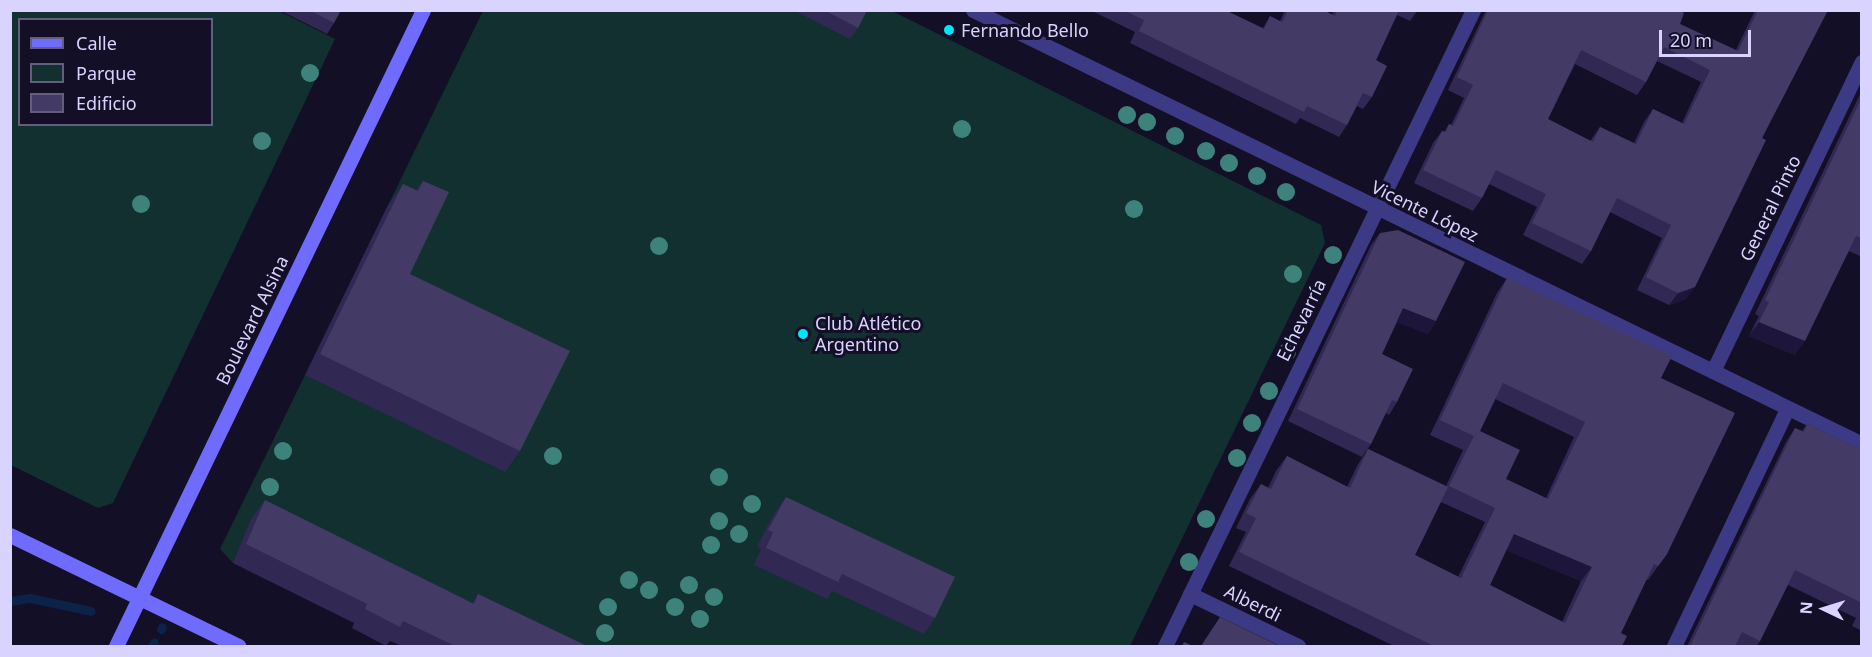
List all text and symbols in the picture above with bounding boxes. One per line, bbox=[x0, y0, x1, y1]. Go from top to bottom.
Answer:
legend bbox=[18, 18, 213, 126]
scale bar bbox=[1662, 18, 1754, 56]
place label: Fernando Bello bbox=[961, 19, 1089, 41]
marker: Fernando Bello bbox=[942, 23, 956, 37]
text: 20 m bbox=[1670, 28, 1712, 52]
text: Calle bbox=[76, 31, 117, 55]
text: Parque bbox=[76, 61, 136, 85]
text: Edificio bbox=[76, 91, 137, 115]
street label: General Pinto bbox=[1735, 152, 1805, 264]
street label: Vicente López bbox=[1368, 176, 1482, 246]
street label: Boulevard Alsina bbox=[211, 252, 293, 388]
street label: Echevarría bbox=[1272, 276, 1330, 364]
place label: Club Atlético Argentino bbox=[815, 313, 921, 356]
marker: Club Atlético Argentino bbox=[796, 327, 810, 341]
north arrow bbox=[1794, 579, 1854, 639]
street label: Alberdi bbox=[1221, 580, 1285, 626]
text: N bbox=[1795, 600, 1817, 615]

